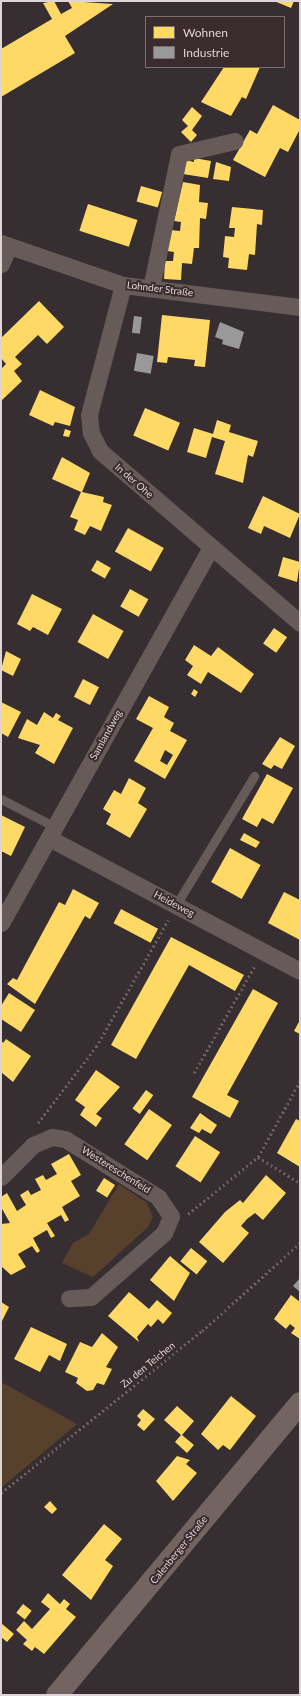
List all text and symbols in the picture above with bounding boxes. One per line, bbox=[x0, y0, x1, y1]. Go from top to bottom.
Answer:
legend bbox=[145, 16, 285, 68]
text: Wohnen bbox=[183, 25, 228, 40]
text: Industrie bbox=[183, 45, 229, 60]
street label: Lohnder Straße bbox=[126, 279, 194, 299]
street label: In der Ohe bbox=[112, 461, 156, 501]
street label: Samlandweg bbox=[87, 708, 125, 762]
street label: Heideweg bbox=[152, 888, 196, 920]
street label: Westereschenfeld bbox=[79, 1144, 153, 1196]
street label: Zu den Teichen bbox=[118, 1339, 178, 1391]
street label: Calenberger Straße bbox=[148, 1513, 210, 1587]

